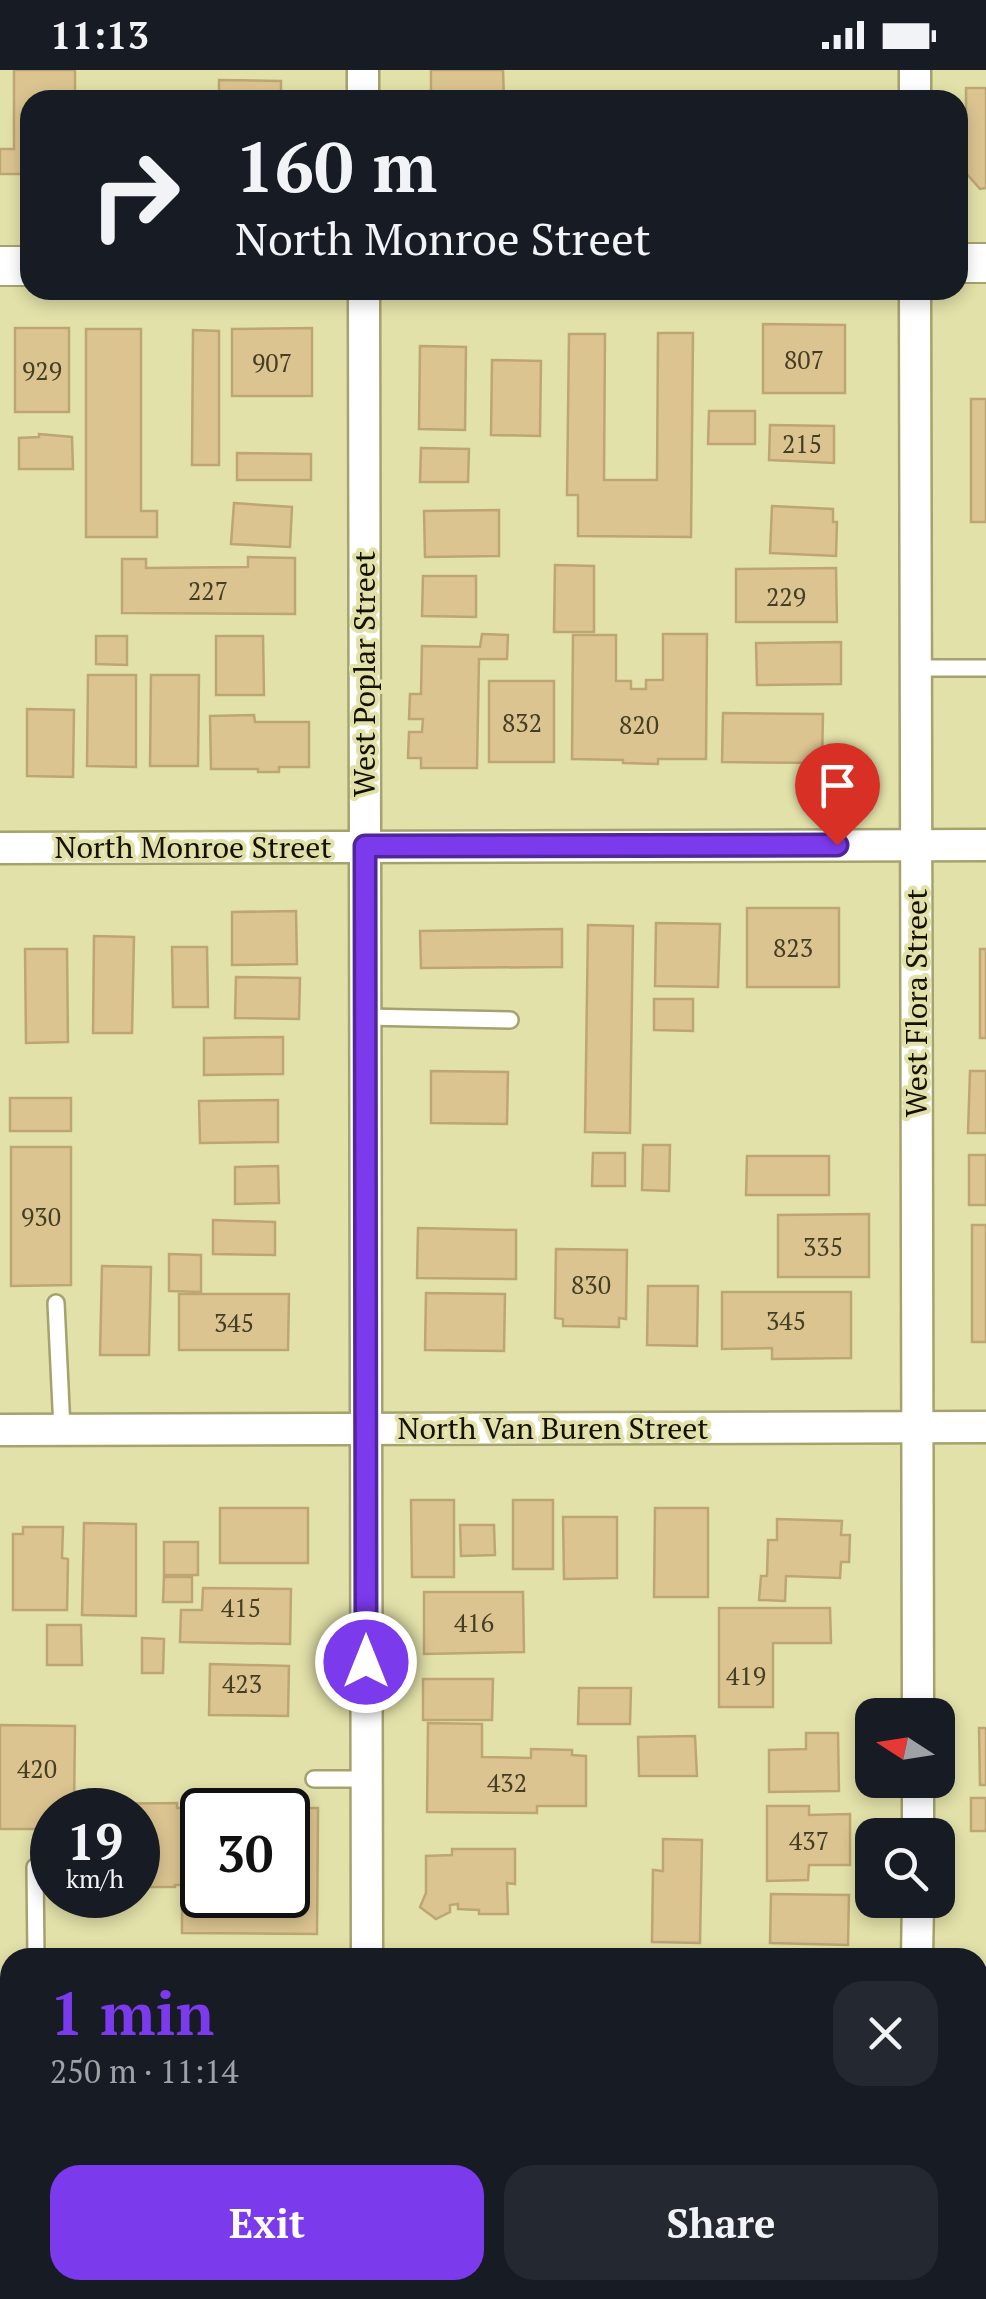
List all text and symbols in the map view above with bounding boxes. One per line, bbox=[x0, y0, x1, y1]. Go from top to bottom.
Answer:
text: 11:13 bbox=[50, 10, 149, 60]
text: 160 m bbox=[235, 119, 437, 212]
icon: right bbox=[70, 130, 200, 260]
text: North Monroe Street bbox=[235, 208, 651, 268]
house number: 807 bbox=[784, 343, 824, 376]
house number: 907 bbox=[252, 346, 292, 379]
house number: 929 bbox=[22, 354, 62, 387]
house number: 215 bbox=[782, 427, 822, 460]
street label: West Poplar Street bbox=[344, 551, 384, 797]
house number: 227 bbox=[188, 574, 228, 607]
house number: 229 bbox=[766, 580, 806, 613]
house number: 832 bbox=[502, 706, 542, 739]
house number: 820 bbox=[619, 708, 659, 741]
pin bbox=[795, 743, 880, 846]
icon: arrive bbox=[810, 758, 865, 813]
street label: North Monroe Street bbox=[54, 827, 332, 867]
street label: West Flora Street bbox=[896, 889, 936, 1117]
house number: 823 bbox=[773, 931, 813, 964]
house number: 930 bbox=[21, 1200, 61, 1233]
house number: 335 bbox=[803, 1230, 843, 1263]
house number: 830 bbox=[571, 1268, 611, 1301]
house number: 345 bbox=[766, 1304, 806, 1337]
house number: 345 bbox=[214, 1306, 254, 1339]
street label: North Van Buren Street bbox=[397, 1408, 709, 1448]
house number: 415 bbox=[221, 1591, 261, 1624]
house number: 416 bbox=[454, 1606, 494, 1639]
position arrow bbox=[314, 1610, 418, 1714]
house number: 419 bbox=[726, 1659, 766, 1692]
house number: 423 bbox=[222, 1667, 262, 1700]
north arrow bbox=[855, 1698, 955, 1798]
map controls bbox=[855, 1698, 955, 1918]
house number: 420 bbox=[17, 1752, 57, 1785]
house number: 432 bbox=[487, 1766, 527, 1799]
speed limit sign: 30 bbox=[180, 1788, 310, 1918]
text: 19 bbox=[67, 1808, 123, 1874]
button: search bbox=[855, 1818, 955, 1918]
house number: 437 bbox=[789, 1824, 829, 1857]
text: km/h bbox=[66, 1862, 124, 1895]
text: 1 min bbox=[50, 1973, 214, 2052]
button: close bbox=[833, 1981, 938, 2086]
text: 250 m · 11:14 bbox=[50, 2050, 238, 2092]
button: Exit bbox=[50, 2165, 484, 2280]
button: Share bbox=[504, 2165, 938, 2280]

